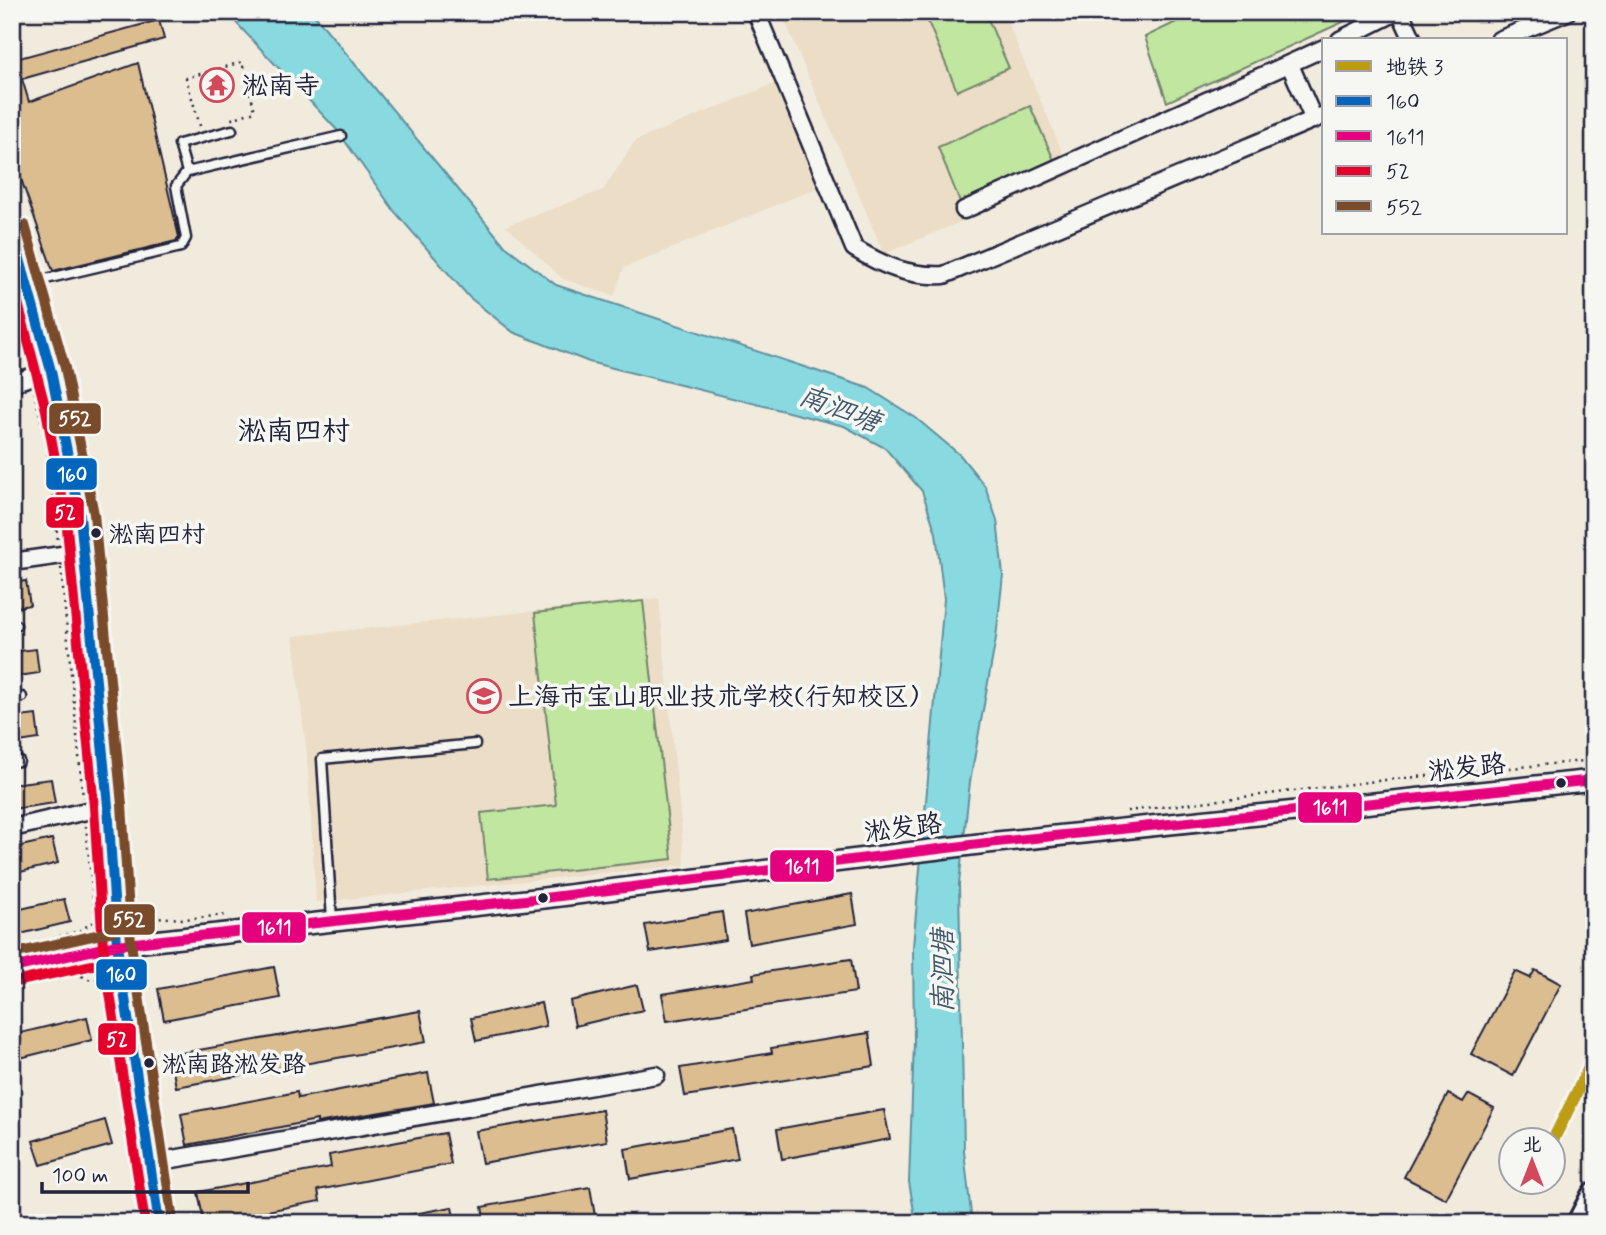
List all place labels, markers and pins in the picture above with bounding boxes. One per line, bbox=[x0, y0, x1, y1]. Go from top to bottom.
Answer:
temple icon: 淞南寺 bbox=[198, 66, 236, 104]
place label: 淞南寺 bbox=[242, 70, 320, 104]
place label: 淞南四村 bbox=[109, 520, 205, 551]
marker: 淞南四村 bbox=[89, 526, 103, 540]
school or university icon: 上海市宝山职业技术学校(行知校区) bbox=[465, 677, 503, 715]
place label: 上海市宝山职业技术学校(行知校区) bbox=[508, 681, 918, 715]
unlabelled marker bbox=[1554, 776, 1568, 790]
unlabelled marker bbox=[536, 891, 550, 905]
place label: 淞南路淞发路 bbox=[162, 1050, 306, 1081]
marker: 淞南路淞发路 bbox=[142, 1056, 156, 1070]

